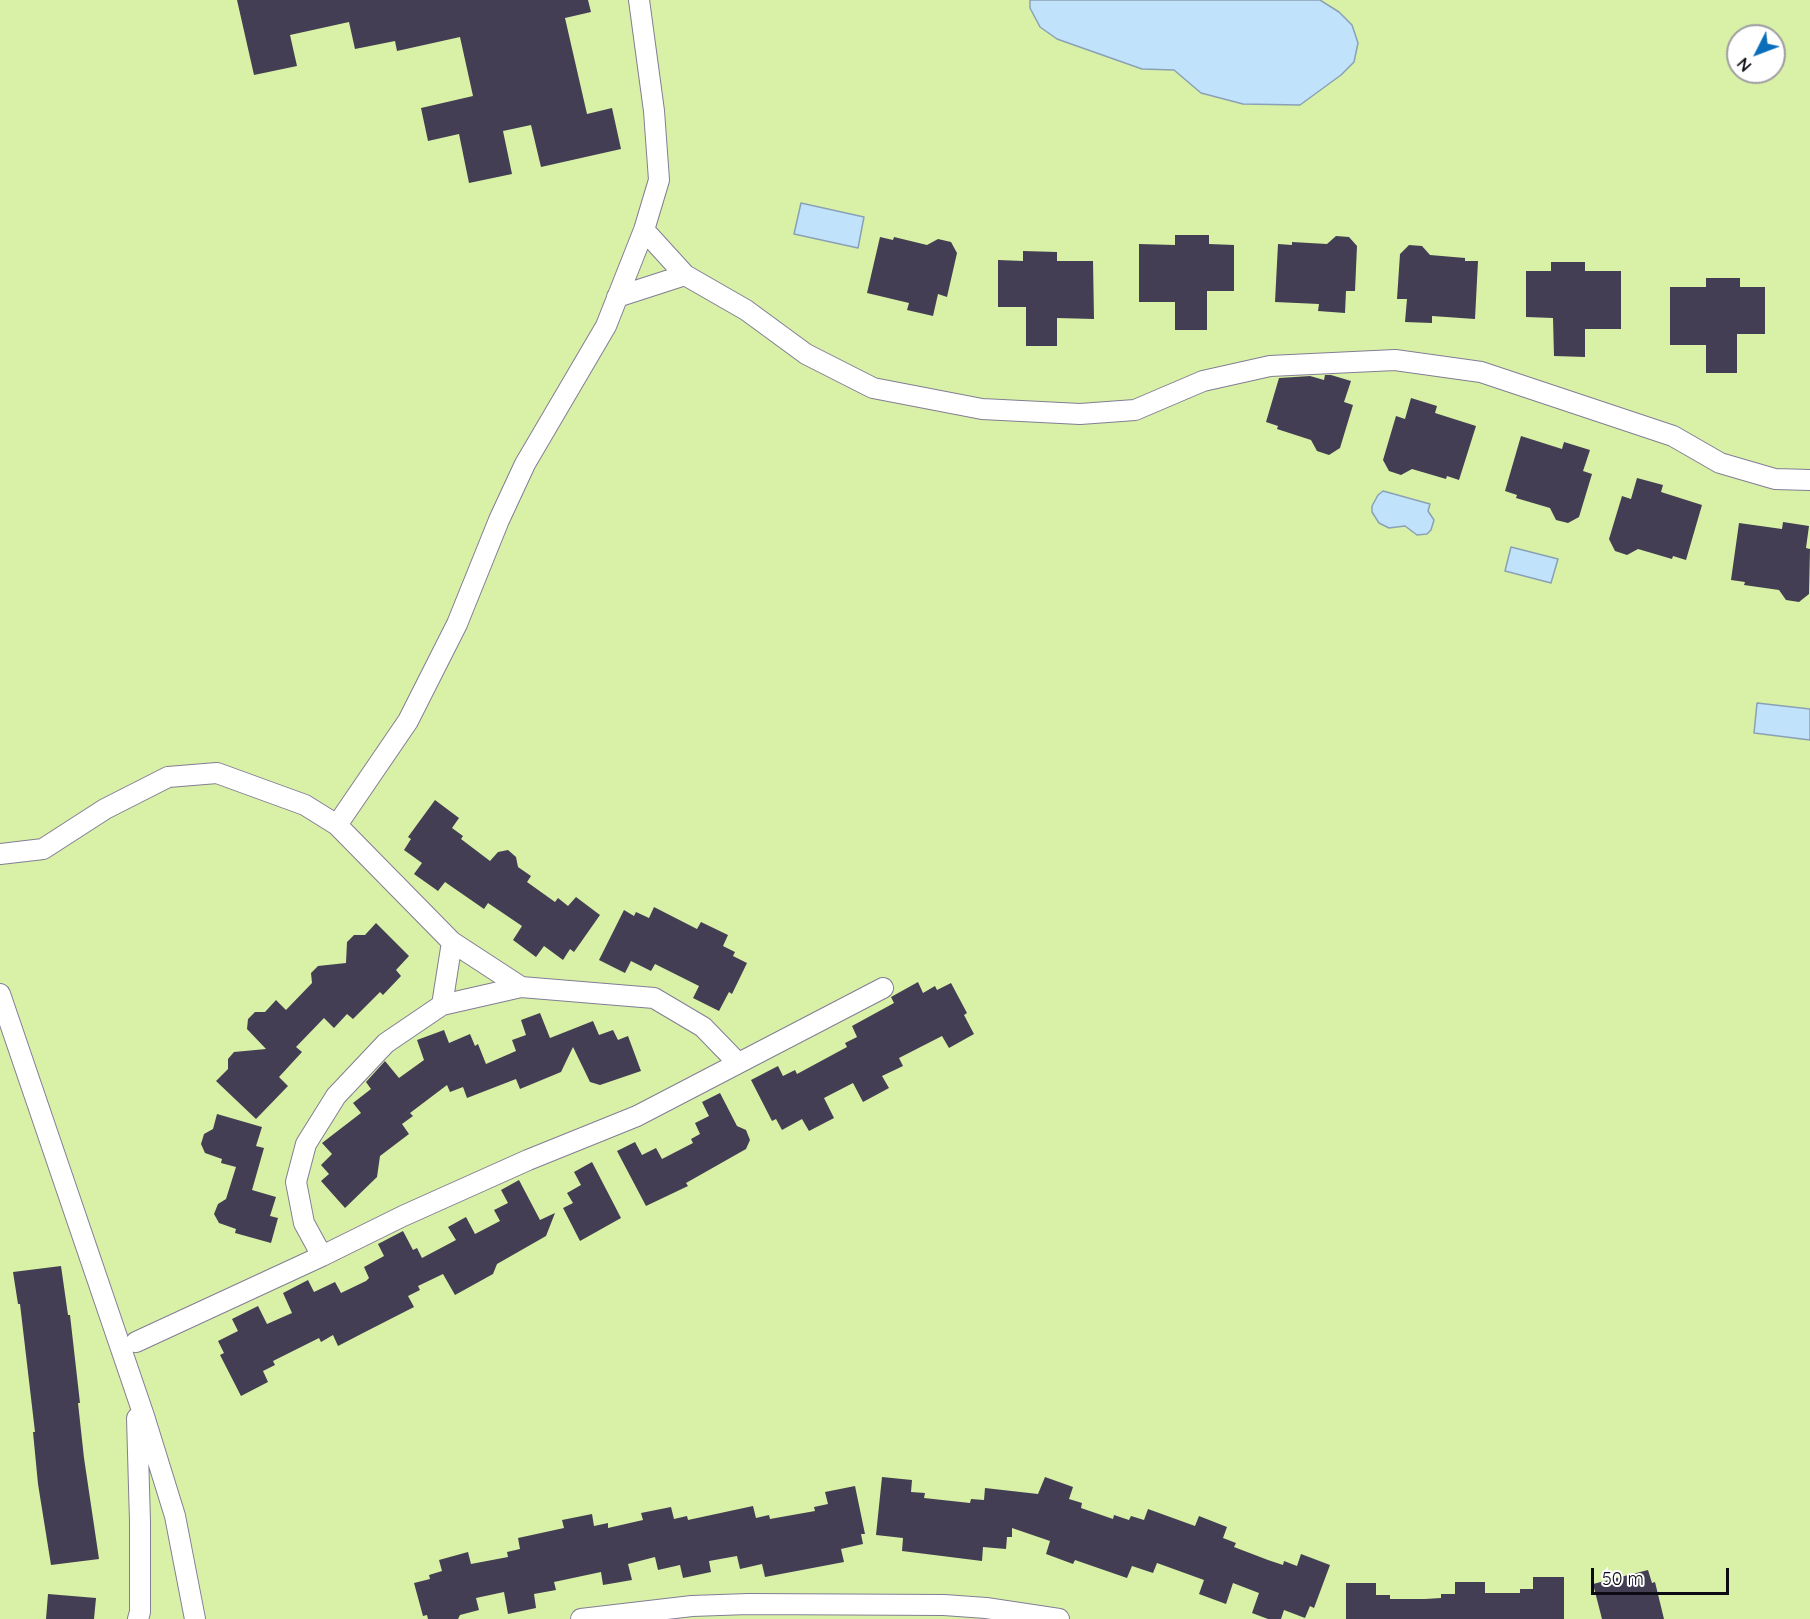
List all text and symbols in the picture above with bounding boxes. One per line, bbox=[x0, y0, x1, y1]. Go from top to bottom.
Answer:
north arrow bbox=[1726, 24, 1786, 84]
text: N bbox=[1733, 54, 1755, 76]
scale bar bbox=[1594, 1556, 1732, 1594]
text: 50 m bbox=[1602, 1567, 1644, 1590]

